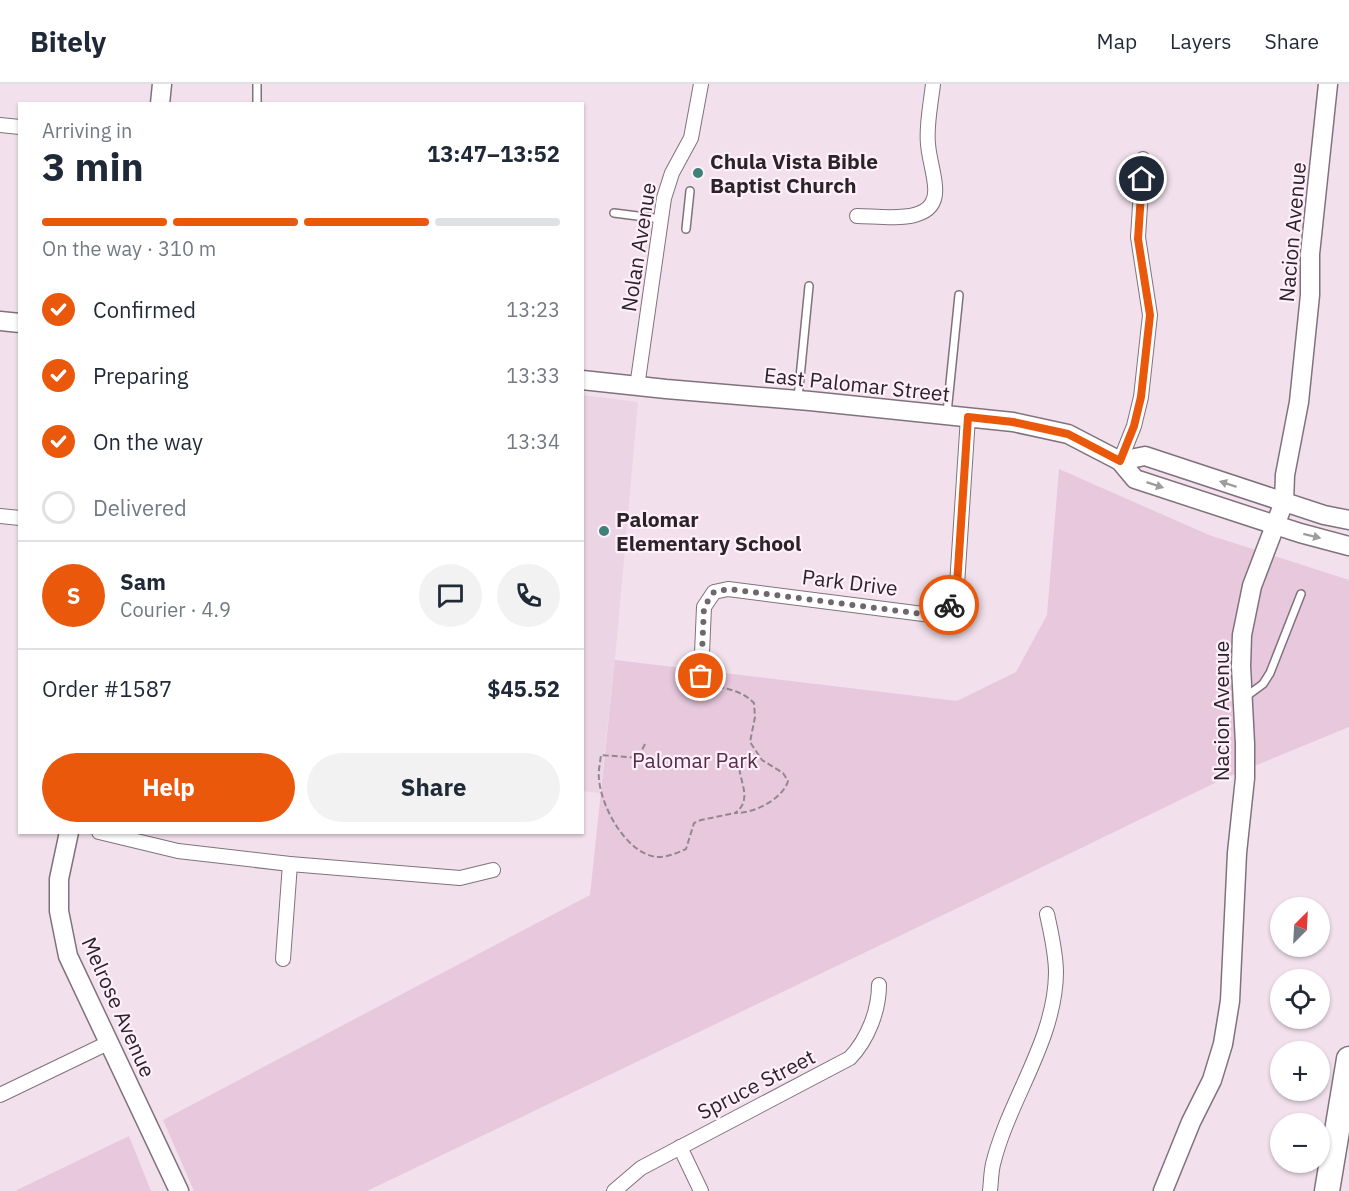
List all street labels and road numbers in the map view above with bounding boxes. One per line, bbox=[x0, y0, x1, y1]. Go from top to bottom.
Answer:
street label: Nacion Avenue bbox=[1272, 161, 1312, 303]
street label: Nolan Avenue bbox=[614, 180, 662, 314]
street label: East Palomar Street bbox=[763, 360, 951, 408]
street label: Park Drive bbox=[801, 562, 899, 602]
street label: Nacion Avenue bbox=[1207, 641, 1235, 781]
street label: Melrose Avenue bbox=[76, 933, 162, 1081]
street label: Spruce Street bbox=[692, 1042, 820, 1126]

